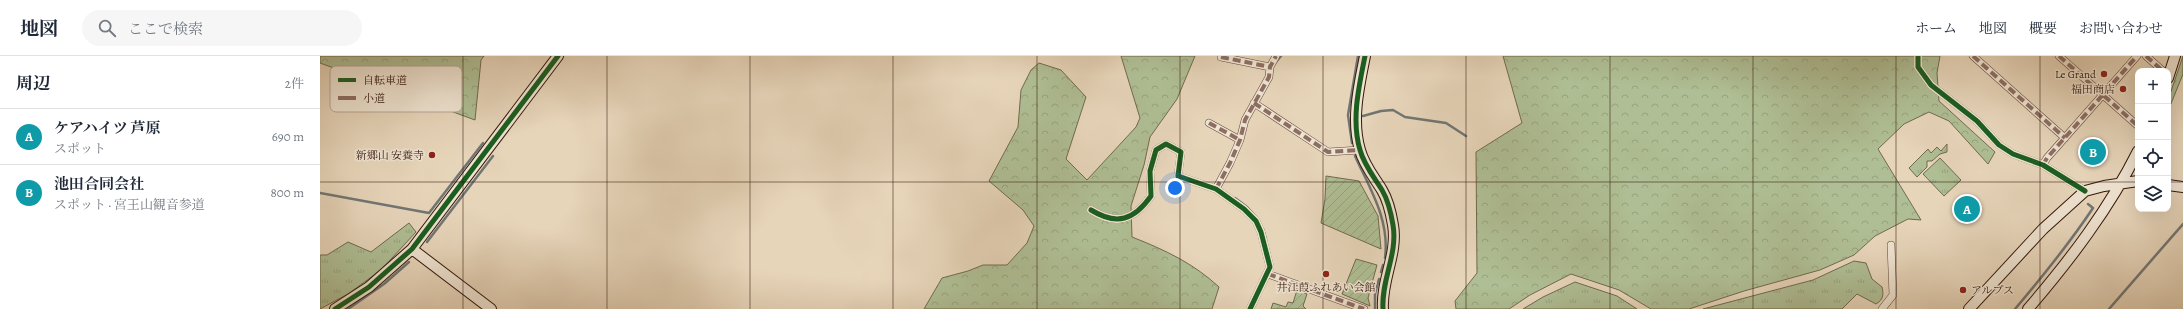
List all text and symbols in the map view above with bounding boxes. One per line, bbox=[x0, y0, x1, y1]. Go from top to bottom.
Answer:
search box bbox=[82, 10, 362, 46]
text: 地図 bbox=[20, 16, 58, 42]
icon: search bbox=[96, 17, 118, 39]
text: ここで検索 bbox=[128, 19, 203, 39]
text: ホーム bbox=[1915, 19, 1957, 38]
text: 地図 bbox=[1979, 19, 2007, 38]
text: 概要 bbox=[2029, 19, 2057, 38]
text: お問い合わせ bbox=[2079, 19, 2163, 38]
legend bbox=[330, 66, 462, 112]
place label: Le Grand bbox=[2055, 67, 2096, 82]
map controls bbox=[2135, 68, 2171, 212]
button: + bbox=[2135, 68, 2171, 104]
marker: Le Grand bbox=[2099, 69, 2109, 79]
text: 周辺 bbox=[16, 72, 50, 95]
text: 自転車道 bbox=[363, 73, 407, 88]
text: 2件 bbox=[285, 75, 304, 92]
place label: 福田商店 bbox=[2071, 82, 2115, 97]
marker: 福田商店 bbox=[2118, 84, 2128, 94]
text: 小道 bbox=[363, 91, 385, 106]
button: − bbox=[2135, 104, 2171, 140]
text: ケアハイツ 芦原 bbox=[54, 118, 160, 138]
text: A bbox=[25, 128, 33, 145]
text: 690 m bbox=[272, 128, 304, 145]
pin: B bbox=[2080, 137, 2106, 167]
text: スポット bbox=[54, 140, 106, 157]
button: locate bbox=[2135, 140, 2171, 176]
place label: 新郷山 安養寺 bbox=[356, 148, 424, 163]
marker: 新郷山 安養寺 bbox=[427, 150, 437, 160]
text: 池田合同会社 bbox=[54, 174, 144, 194]
button: layers bbox=[2135, 176, 2171, 212]
your location bbox=[1165, 178, 1185, 198]
text: B bbox=[25, 184, 33, 201]
text: 800 m bbox=[270, 184, 304, 201]
pin: A bbox=[1954, 194, 1980, 224]
text: スポット · 宮王山観音参道 bbox=[54, 196, 205, 213]
marker: 井江葭ふれあい会館 bbox=[1321, 269, 1331, 279]
place label: 井江葭ふれあい会館 bbox=[1277, 280, 1376, 295]
place label: アルプス bbox=[1971, 283, 2014, 298]
marker: アルプス bbox=[1958, 285, 1968, 295]

